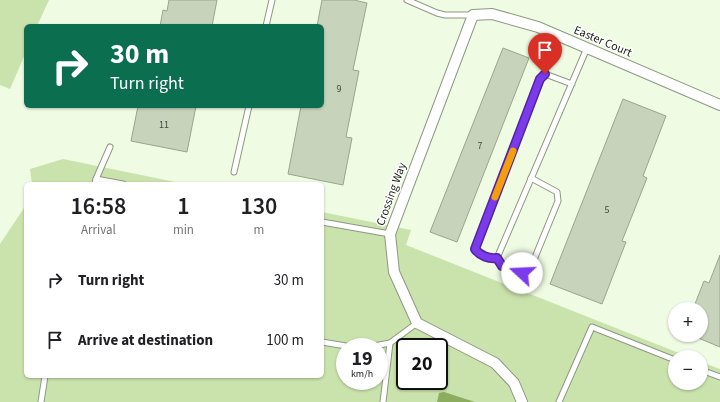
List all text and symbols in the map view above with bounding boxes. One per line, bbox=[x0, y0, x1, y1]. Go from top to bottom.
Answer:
street label: Easter Court bbox=[571, 22, 635, 61]
pin bbox=[528, 33, 562, 74]
text: 30 m bbox=[110, 34, 169, 74]
icon: arrive bbox=[534, 39, 556, 61]
icon: right bbox=[44, 40, 96, 92]
text: Turn right bbox=[110, 71, 184, 96]
house number: 9 bbox=[337, 82, 342, 96]
house number: 11 bbox=[159, 118, 169, 132]
house number: 7 bbox=[478, 139, 483, 153]
street label: Crossing Way bbox=[372, 160, 411, 228]
text: 16:58 bbox=[71, 189, 126, 224]
text: 1 bbox=[177, 189, 190, 224]
text: 130 bbox=[241, 189, 277, 224]
house number: 5 bbox=[605, 203, 610, 217]
text: Arrival bbox=[81, 221, 116, 239]
text: min bbox=[173, 221, 194, 239]
text: m bbox=[254, 221, 264, 239]
position arrow bbox=[501, 252, 543, 294]
icon: right bbox=[44, 269, 66, 291]
text: Turn right bbox=[78, 270, 144, 291]
text: 30 m bbox=[274, 270, 304, 291]
map controls bbox=[668, 302, 708, 390]
button: + bbox=[668, 302, 708, 342]
icon: arrive bbox=[44, 329, 66, 351]
text: Arrive at destination bbox=[78, 330, 213, 351]
text: 100 m bbox=[266, 330, 304, 351]
speed limit sign: 20 bbox=[396, 338, 448, 390]
text: 19 bbox=[351, 345, 373, 373]
button: − bbox=[668, 350, 708, 390]
text: km/h bbox=[351, 367, 373, 381]

